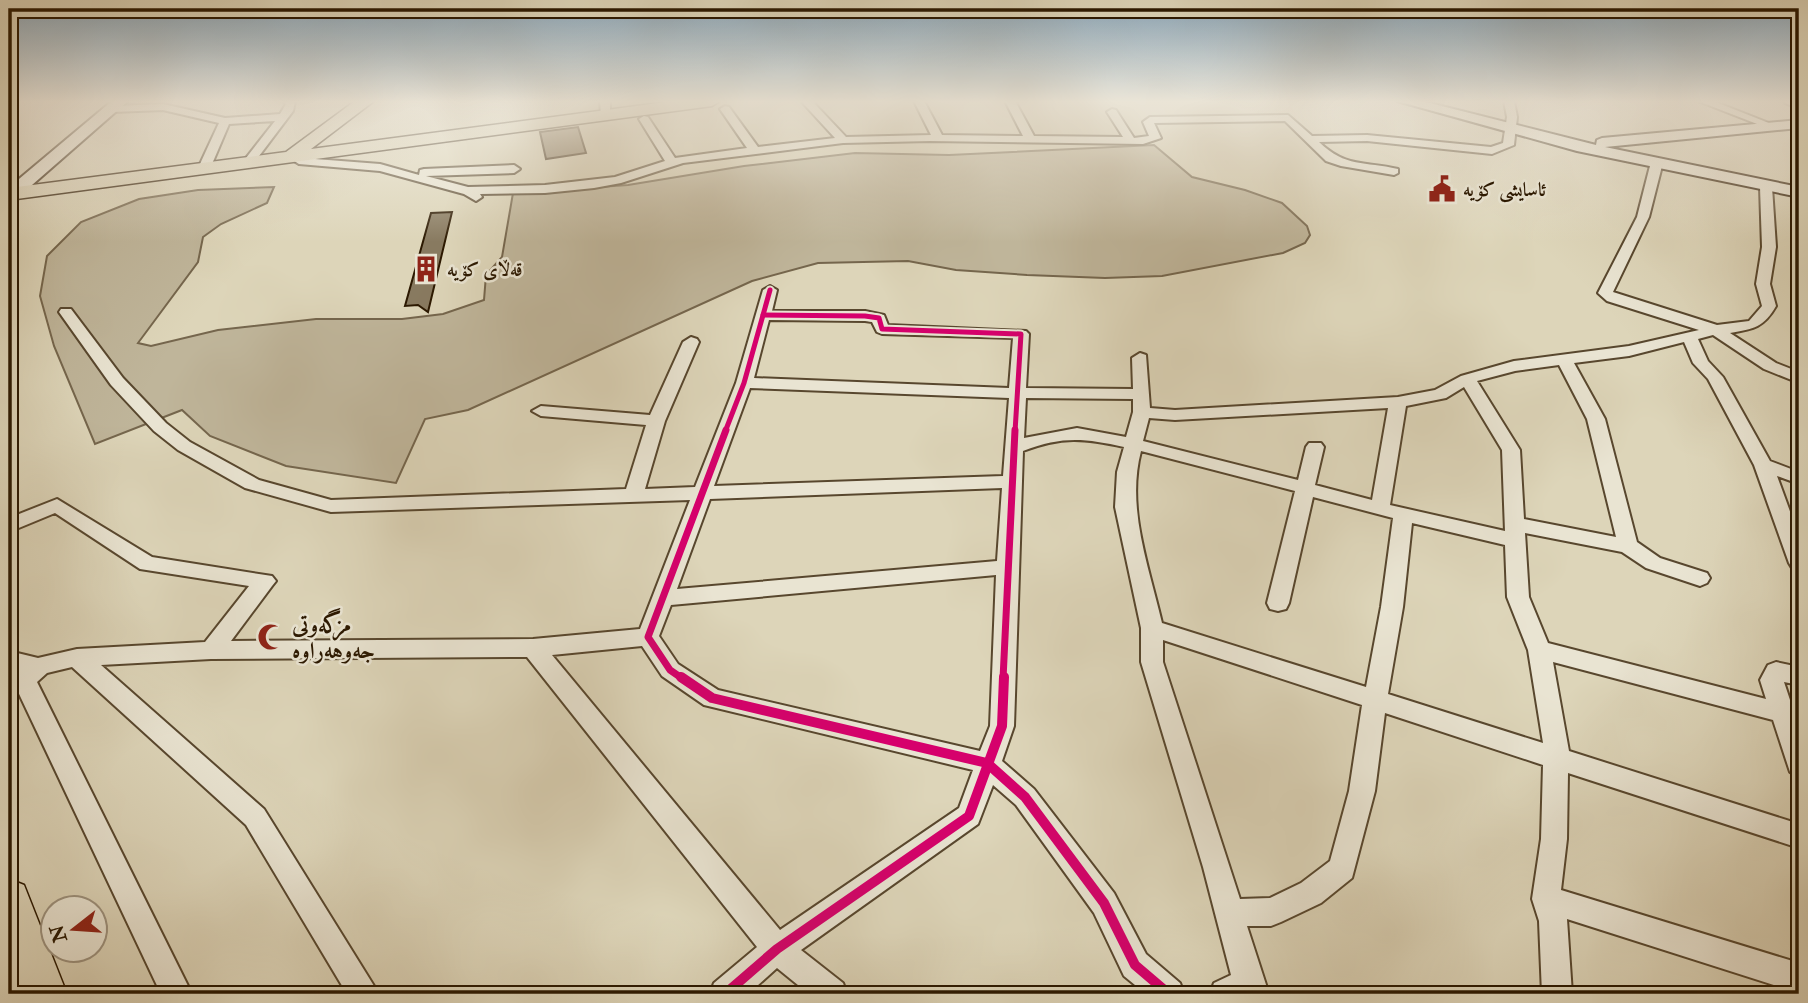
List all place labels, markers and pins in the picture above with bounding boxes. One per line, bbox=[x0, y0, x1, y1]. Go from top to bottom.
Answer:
public building icon: ئاسایشی کۆیە bbox=[1427, 174, 1457, 204]
place label: ئاسایشی کۆیە bbox=[1463, 178, 1546, 203]
building icon: قەڵای کۆیە bbox=[411, 254, 441, 284]
place label: قەڵای کۆیە bbox=[447, 258, 523, 282]
place label: مزگه‌وتی جه‌وهه‌راوه bbox=[291, 607, 375, 665]
mosque icon: مزگه‌وتی جه‌وهه‌راوه bbox=[256, 622, 286, 652]

